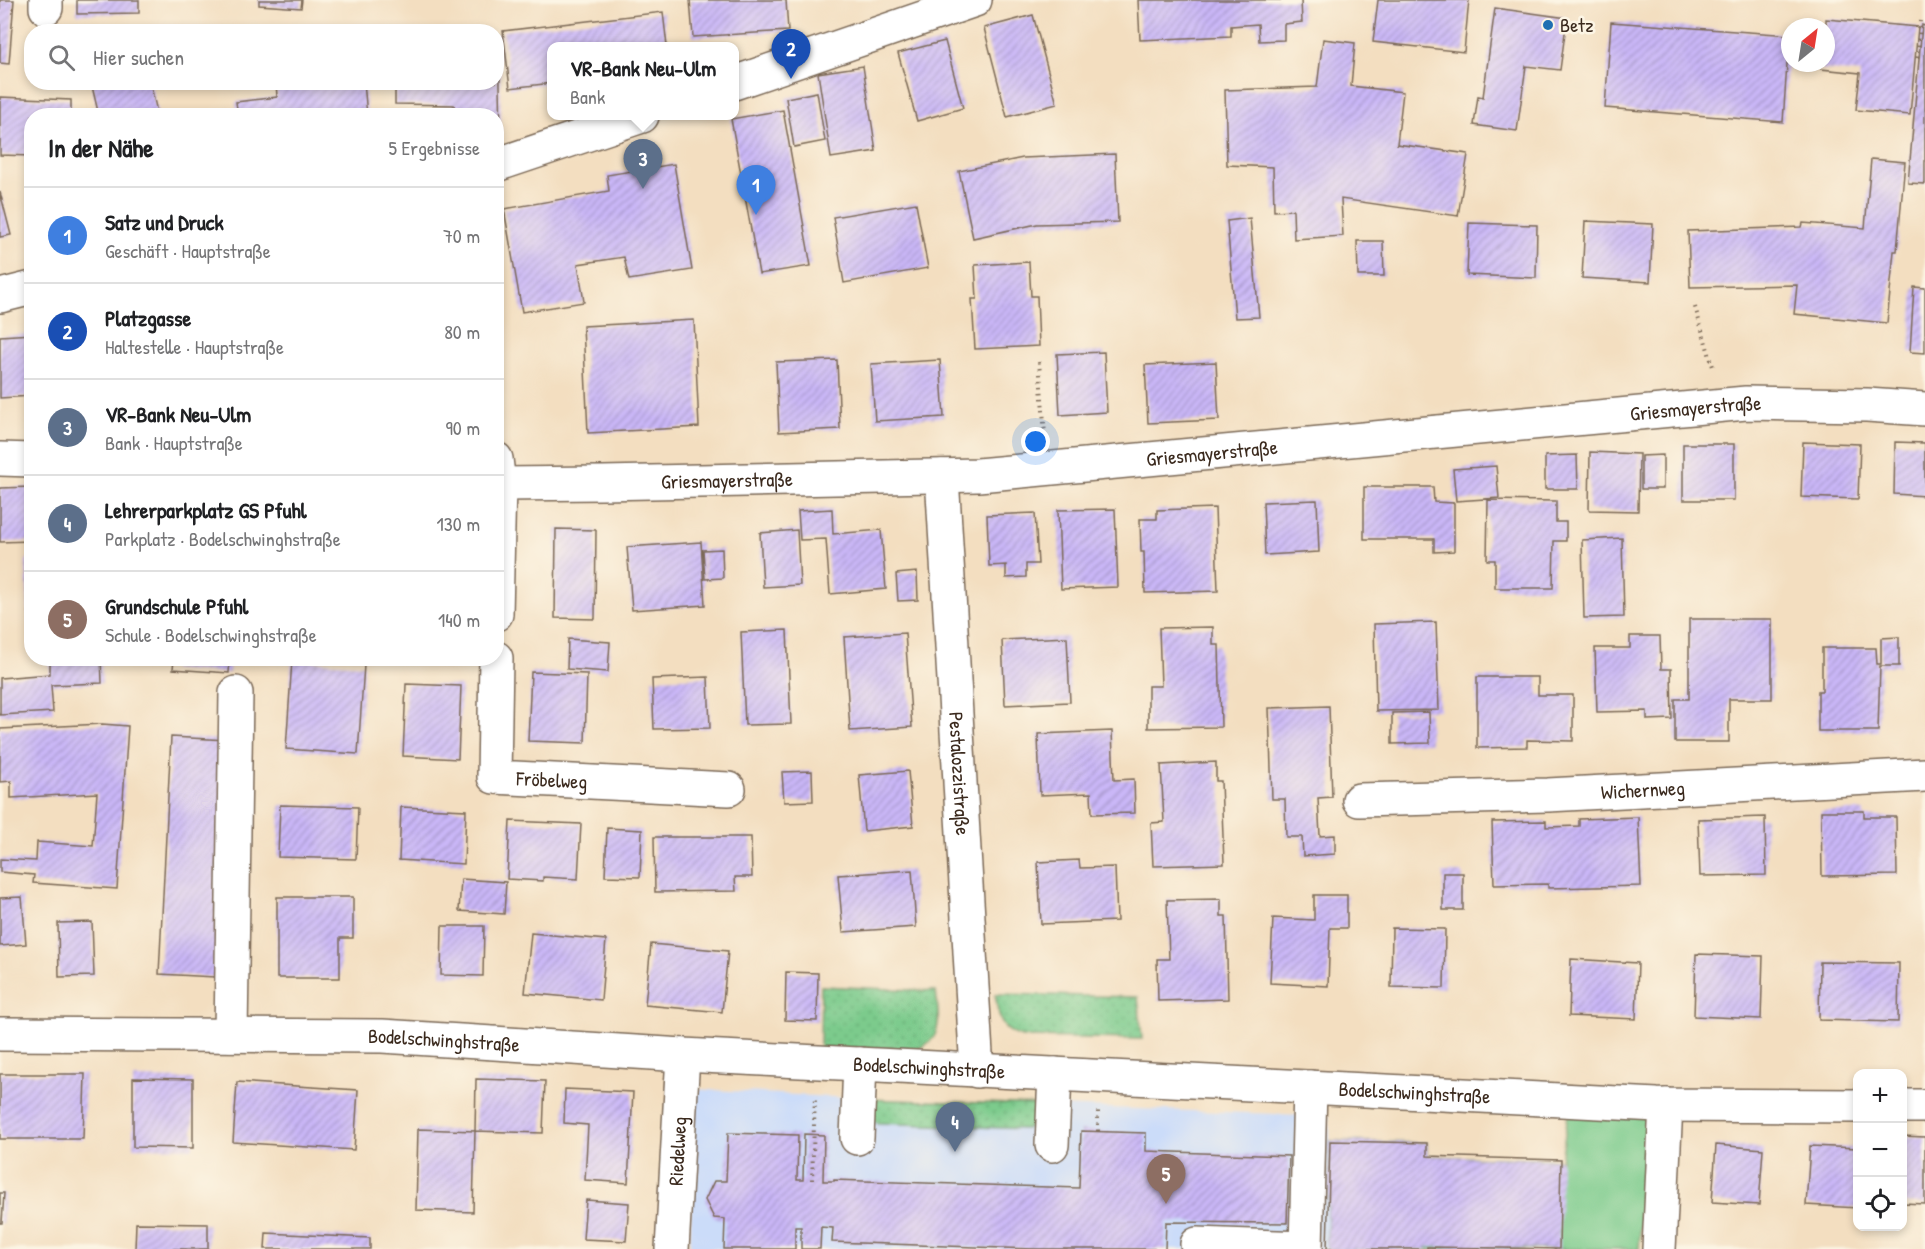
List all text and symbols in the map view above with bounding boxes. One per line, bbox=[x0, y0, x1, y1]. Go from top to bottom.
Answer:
place label: Betz bbox=[1560, 11, 1594, 38]
marker: Betz bbox=[1541, 18, 1555, 32]
north arrow bbox=[1781, 18, 1835, 72]
search box bbox=[24, 24, 504, 90]
pin: 2 bbox=[772, 29, 810, 79]
icon: search bbox=[45, 41, 78, 74]
text: Hier suchen bbox=[93, 42, 184, 72]
popup bbox=[547, 42, 739, 120]
text: VR-Bank Neu-Ulm bbox=[570, 53, 716, 83]
text: Bank bbox=[570, 83, 605, 110]
text: In der Nähe bbox=[48, 130, 154, 165]
text: 5 Ergebnisse bbox=[388, 134, 480, 161]
pin: 3 bbox=[624, 140, 662, 189]
pin: 1 bbox=[736, 166, 776, 215]
text: Satz und Druck bbox=[105, 207, 224, 237]
text: 1 bbox=[64, 222, 71, 249]
text: 70 m bbox=[443, 222, 480, 249]
text: Geschäft · Hauptstraße bbox=[105, 237, 271, 264]
text: Platzgasse bbox=[105, 303, 191, 333]
text: 2 bbox=[63, 318, 72, 345]
text: 80 m bbox=[444, 318, 480, 345]
text: Haltestelle · Hauptstraße bbox=[105, 333, 284, 360]
street label: Griesmayerstraße bbox=[1629, 389, 1762, 427]
text: VR-Bank Neu-Ulm bbox=[105, 399, 251, 429]
text: 3 bbox=[63, 414, 72, 441]
text: 90 m bbox=[446, 414, 480, 441]
your location bbox=[1021, 427, 1050, 456]
text: Bank · Hauptstraße bbox=[105, 429, 243, 456]
street label: Griesmayerstraße bbox=[1145, 433, 1279, 472]
street label: Griesmayerstraße bbox=[661, 465, 793, 495]
text: Lehrerparkplatz GS Pfuhl bbox=[105, 495, 307, 525]
text: 4 bbox=[64, 510, 71, 537]
text: 130 m bbox=[437, 510, 480, 537]
text: Parkplatz · Bodelschwinghstraße bbox=[105, 525, 341, 552]
text: Grundschule Pfuhl bbox=[105, 591, 248, 621]
text: 5 bbox=[63, 606, 72, 633]
text: 140 m bbox=[438, 606, 480, 633]
text: Schule · Bodelschwinghstraße bbox=[105, 621, 317, 648]
street label: Pestalozzistraße bbox=[943, 711, 977, 836]
street label: Fröbelweg bbox=[515, 764, 588, 795]
street label: Wichernweg bbox=[1600, 774, 1685, 805]
street label: Bodelschwinghstraße bbox=[368, 1022, 521, 1058]
street label: Bodelschwinghstraße bbox=[853, 1050, 1006, 1085]
map controls bbox=[1853, 1069, 1907, 1231]
button: + bbox=[1853, 1069, 1907, 1123]
street label: Bodelschwinghstraße bbox=[1338, 1075, 1491, 1109]
pin: 4 bbox=[936, 1102, 974, 1152]
street label: Riedelweg bbox=[662, 1116, 692, 1186]
button: − bbox=[1853, 1123, 1907, 1177]
pin: 5 bbox=[1146, 1154, 1186, 1204]
button: locate bbox=[1853, 1177, 1907, 1231]

